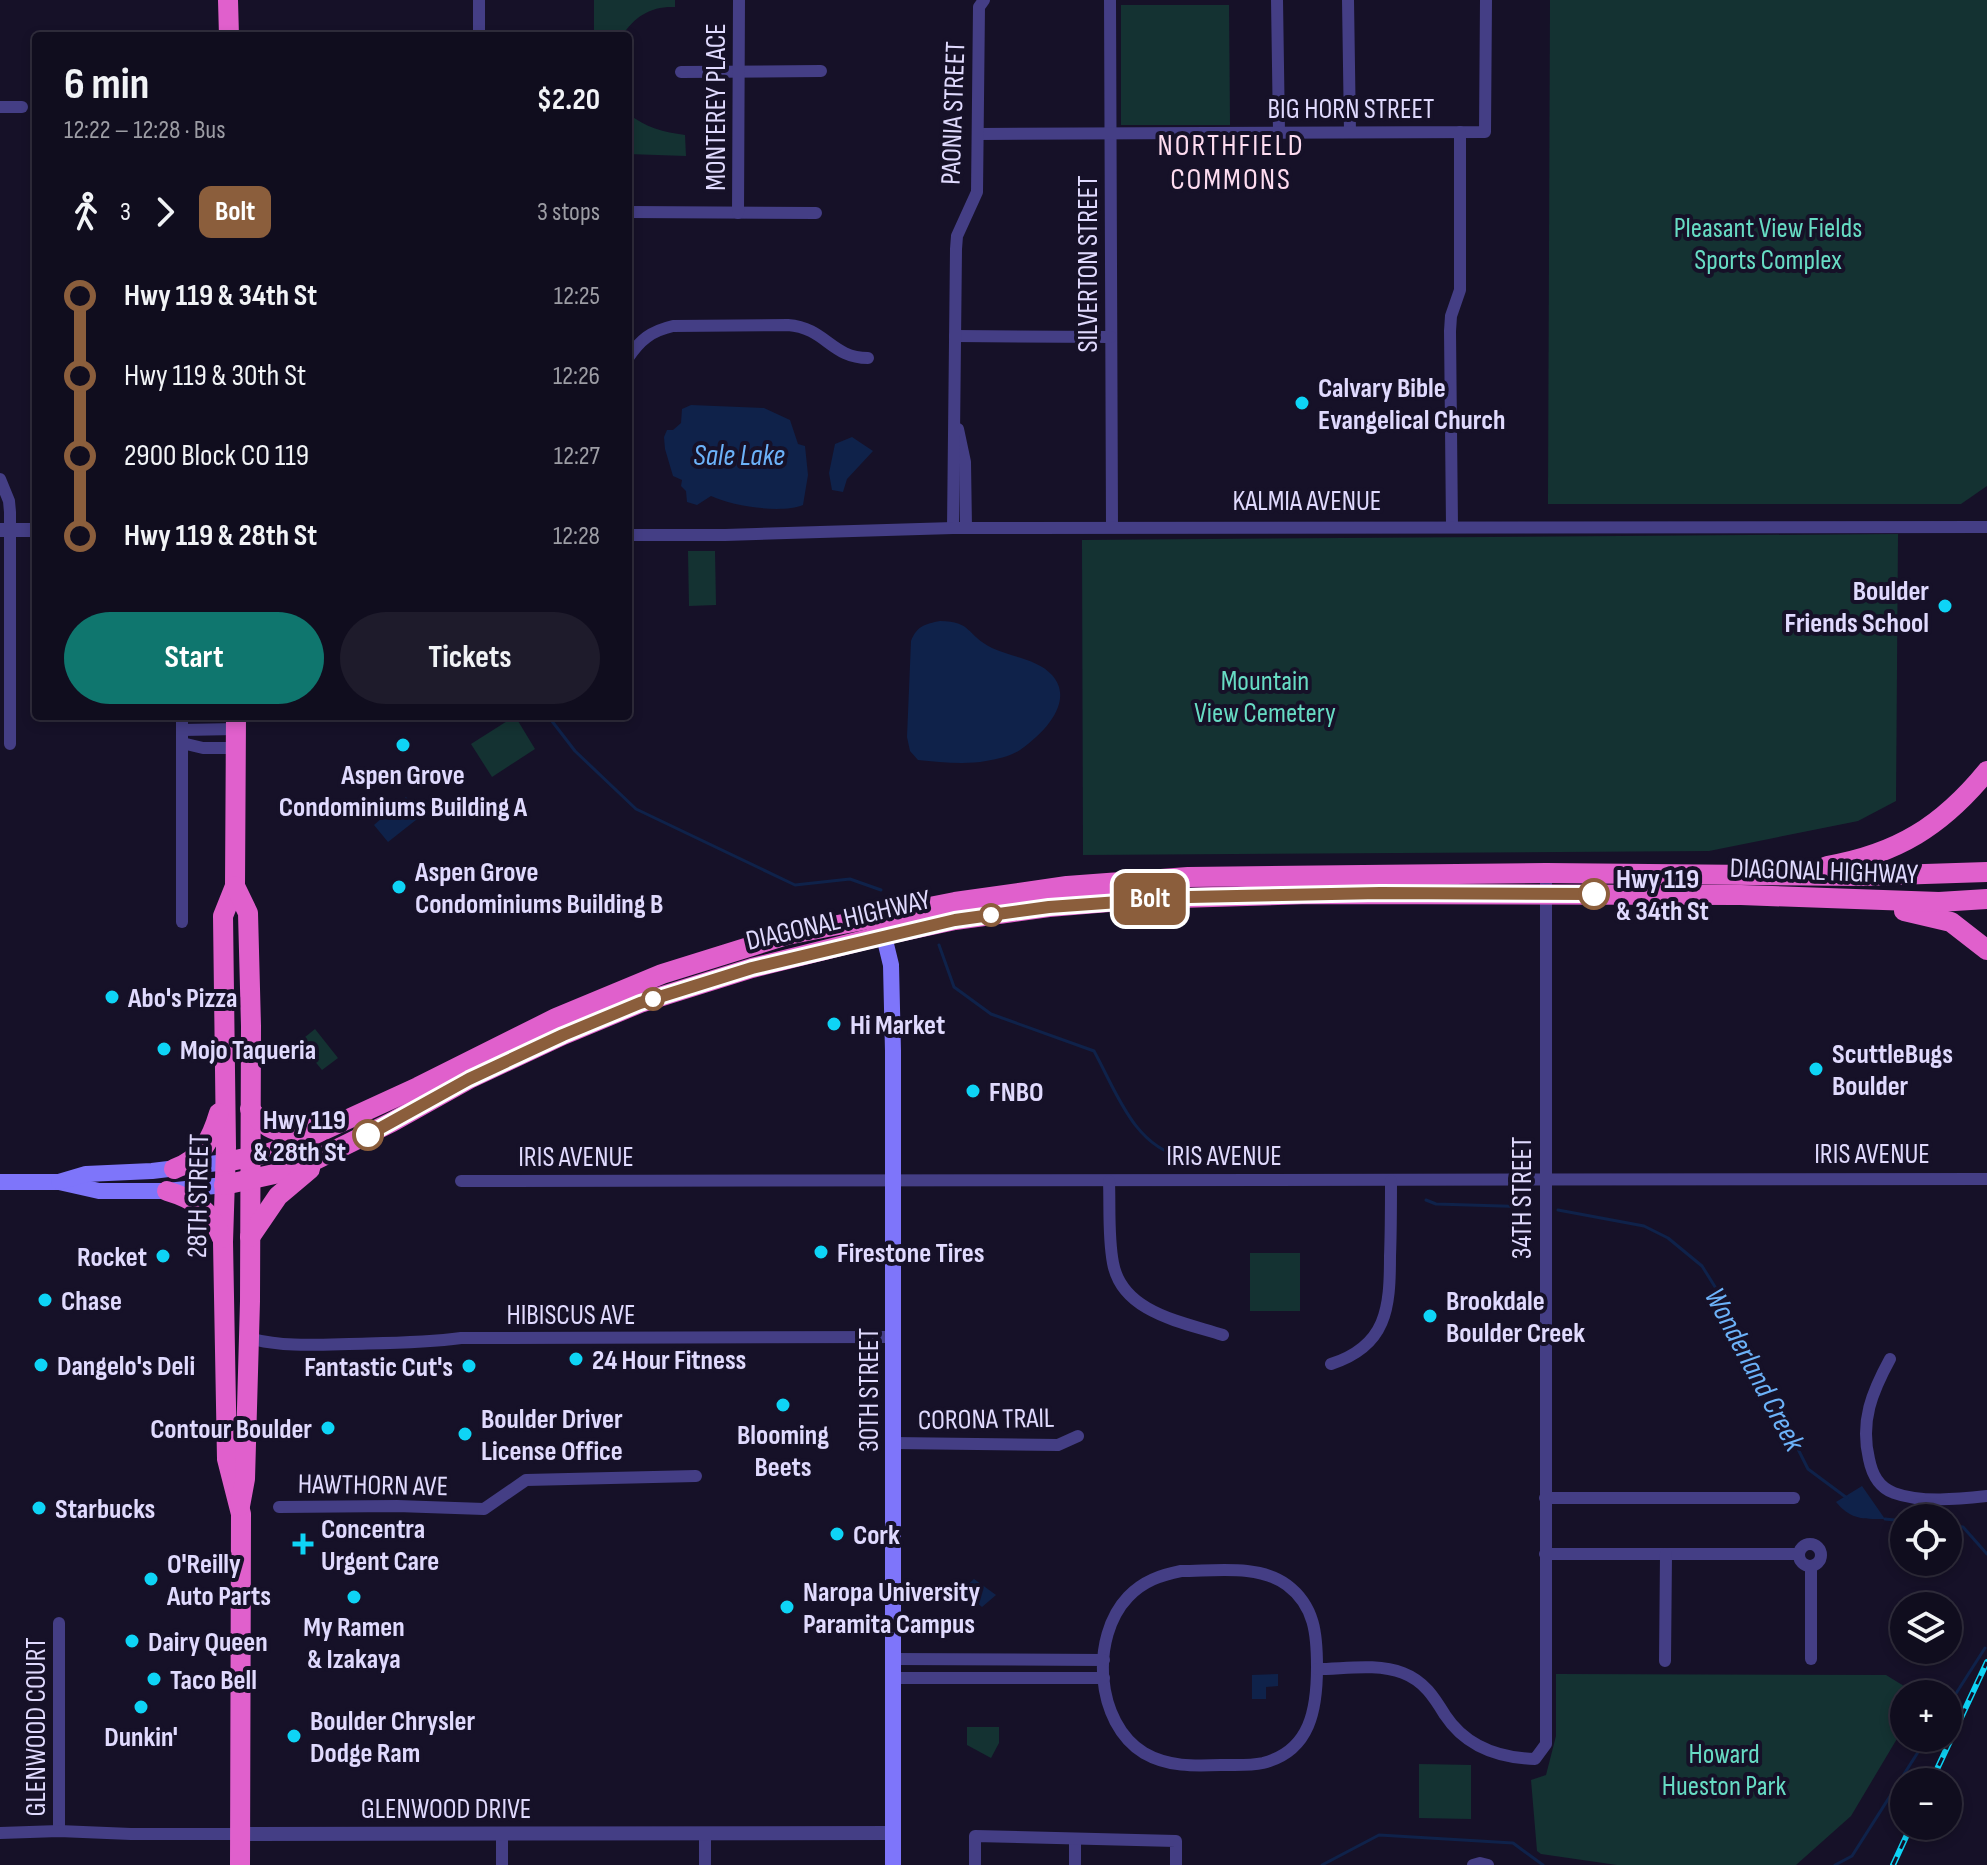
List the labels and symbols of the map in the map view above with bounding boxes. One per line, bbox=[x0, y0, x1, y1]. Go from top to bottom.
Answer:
street label: MONTEREY PLACE bbox=[700, 23, 733, 191]
street label: PAONIA STREET bbox=[935, 41, 972, 185]
street label: BIG HORN STREET bbox=[1268, 93, 1434, 126]
district label: NORTHFIELD COMMONS bbox=[1157, 128, 1305, 198]
street label: SILVERTON STREET bbox=[1072, 175, 1105, 353]
park label: Pleasant View Fields Sports Complex bbox=[1674, 212, 1862, 277]
place label: Calvary Bible Evangelical Church bbox=[1318, 372, 1505, 437]
marker: Calvary Bible Evangelical Church bbox=[1293, 394, 1311, 412]
water label: Sale Lake bbox=[693, 438, 785, 474]
street label: KALMIA AVENUE bbox=[1233, 485, 1381, 518]
place label: Boulder Friends School bbox=[1785, 575, 1929, 640]
marker: Boulder Friends School bbox=[1936, 597, 1954, 615]
park label: Mountain View Cemetery bbox=[1194, 665, 1336, 730]
marker: Aspen Grove Condominiums Building A bbox=[394, 736, 412, 754]
place label: Aspen Grove Condominiums Building A bbox=[279, 759, 528, 824]
street label: DIAGONAL HIGHWAY bbox=[1729, 852, 1919, 891]
place label: Aspen Grove Condominiums Building B bbox=[414, 856, 663, 921]
place label: Hwy 119 & 34th St bbox=[1616, 863, 1709, 928]
line badge: Bolt bbox=[1094, 873, 1206, 925]
marker: Aspen Grove Condominiums Building B bbox=[390, 878, 408, 896]
marker: Hwy 119 & 34th St bbox=[1579, 879, 1609, 909]
street label: DIAGONAL HIGHWAY bbox=[743, 883, 934, 958]
unlabelled marker bbox=[980, 904, 1002, 926]
place label: Abo's Pizza bbox=[127, 982, 237, 1015]
marker: Abo's Pizza bbox=[103, 988, 121, 1006]
unlabelled marker bbox=[642, 988, 664, 1010]
place label: Hi Market bbox=[850, 1009, 945, 1042]
marker: Hi Market bbox=[825, 1015, 843, 1033]
place label: Mojo Taqueria bbox=[180, 1034, 316, 1067]
place label: ScuttleBugs Boulder bbox=[1832, 1038, 1953, 1103]
marker: Mojo Taqueria bbox=[155, 1040, 173, 1058]
marker: ScuttleBugs Boulder bbox=[1807, 1060, 1825, 1078]
place label: FNBO bbox=[989, 1076, 1044, 1109]
marker: FNBO bbox=[964, 1082, 982, 1100]
place label: Hwy 119 & 28th St bbox=[253, 1104, 346, 1169]
marker: Hwy 119 & 28th St bbox=[353, 1120, 383, 1150]
street label: 28TH STREET bbox=[181, 1134, 216, 1258]
street label: 34TH STREET bbox=[1506, 1137, 1539, 1259]
street label: IRIS AVENUE bbox=[1814, 1138, 1930, 1171]
street label: IRIS AVENUE bbox=[1166, 1140, 1282, 1173]
street label: IRIS AVENUE bbox=[518, 1141, 634, 1174]
place label: Firestone Tires bbox=[837, 1237, 984, 1270]
place label: Rocket bbox=[77, 1241, 147, 1274]
marker: Firestone Tires bbox=[812, 1243, 830, 1261]
marker: Rocket bbox=[154, 1247, 172, 1265]
water label: Wonderland Creek bbox=[1696, 1282, 1813, 1458]
place label: Chase bbox=[61, 1285, 122, 1318]
place label: Brookdale Boulder Creek bbox=[1446, 1285, 1585, 1350]
marker: Chase bbox=[36, 1291, 54, 1309]
street label: HIBISCUS AVE bbox=[506, 1299, 636, 1332]
marker: Brookdale Boulder Creek bbox=[1421, 1307, 1439, 1325]
street label: 30TH STREET bbox=[853, 1328, 886, 1452]
place label: 24 Hour Fitness bbox=[592, 1344, 746, 1377]
place label: Dangelo's Deli bbox=[57, 1350, 195, 1383]
marker: 24 Hour Fitness bbox=[567, 1350, 585, 1368]
place label: Fantastic Cut's bbox=[304, 1351, 453, 1384]
marker: Dangelo's Deli bbox=[32, 1356, 50, 1374]
marker: Fantastic Cut's bbox=[460, 1357, 478, 1375]
marker: Blooming Beets bbox=[774, 1396, 792, 1414]
street label: CORONA TRAIL bbox=[917, 1402, 1055, 1437]
place label: Boulder Driver License Office bbox=[481, 1403, 623, 1468]
place label: Contour Boulder bbox=[150, 1413, 312, 1446]
marker: Contour Boulder bbox=[319, 1419, 337, 1437]
place label: Blooming Beets bbox=[737, 1419, 829, 1484]
marker: Boulder Driver License Office bbox=[456, 1425, 474, 1443]
street label: HAWTHORN AVE bbox=[298, 1468, 448, 1503]
place label: Starbucks bbox=[55, 1493, 155, 1526]
marker: Starbucks bbox=[30, 1499, 48, 1517]
place label: Concentra Urgent Care bbox=[321, 1513, 439, 1578]
place label: Cork bbox=[853, 1519, 900, 1552]
marker: Cork bbox=[828, 1525, 846, 1543]
marker: Concentra Urgent Care bbox=[292, 1533, 314, 1555]
place label: O'Reilly Auto Parts bbox=[166, 1548, 271, 1613]
marker: O'Reilly Auto Parts bbox=[142, 1570, 160, 1588]
place label: Naropa University Paramita Campus bbox=[803, 1576, 980, 1641]
marker: My Ramen & Izakaya bbox=[345, 1588, 363, 1606]
marker: Naropa University Paramita Campus bbox=[778, 1598, 796, 1616]
place label: My Ramen & Izakaya bbox=[303, 1611, 405, 1676]
place label: Dairy Queen bbox=[148, 1626, 268, 1659]
marker: Dairy Queen bbox=[123, 1632, 141, 1650]
street label: GLENWOOD COURT bbox=[20, 1637, 53, 1817]
place label: Taco Bell bbox=[170, 1664, 257, 1697]
marker: Taco Bell bbox=[145, 1670, 163, 1688]
marker: Dunkin' bbox=[132, 1698, 150, 1716]
place label: Boulder Chrysler Dodge Ram bbox=[310, 1705, 475, 1770]
place label: Dunkin' bbox=[104, 1721, 178, 1754]
marker: Boulder Chrysler Dodge Ram bbox=[285, 1727, 303, 1745]
park label: Howard Hueston Park bbox=[1662, 1738, 1787, 1803]
street label: GLENWOOD DRIVE bbox=[361, 1793, 531, 1826]

